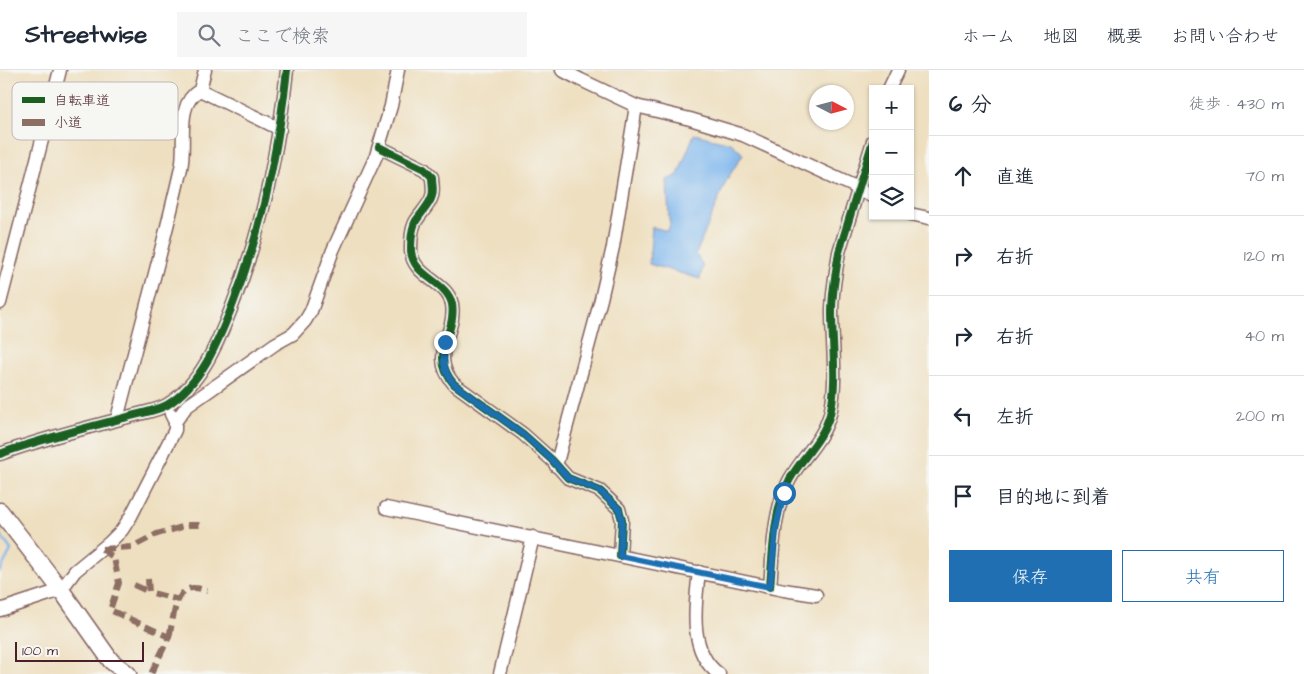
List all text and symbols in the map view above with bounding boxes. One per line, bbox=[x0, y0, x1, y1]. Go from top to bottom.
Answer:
search box bbox=[177, 12, 527, 57]
text: Streetwise bbox=[25, 18, 147, 52]
icon: search bbox=[195, 21, 223, 49]
text: ここで検索 bbox=[235, 23, 330, 50]
text: ホーム bbox=[962, 24, 1015, 49]
text: 地図 bbox=[1043, 24, 1079, 49]
text: 概要 bbox=[1107, 24, 1143, 49]
text: お問い合わせ bbox=[1171, 24, 1279, 49]
legend bbox=[12, 82, 178, 140]
north arrow bbox=[809, 85, 854, 130]
map controls bbox=[869, 85, 914, 220]
button: + bbox=[869, 85, 914, 130]
text: 6 分 bbox=[949, 90, 992, 119]
text: 自転車道 bbox=[54, 91, 110, 111]
text: 徒歩 · 430 m bbox=[1189, 93, 1284, 115]
text: 小道 bbox=[54, 113, 82, 133]
button: − bbox=[869, 130, 914, 175]
icon: ahead bbox=[949, 162, 977, 190]
text: 直進 bbox=[996, 164, 1034, 191]
text: 70 m bbox=[1245, 165, 1284, 187]
button: layers bbox=[869, 175, 914, 220]
icon: right bbox=[949, 242, 977, 270]
text: 右折 bbox=[996, 244, 1034, 271]
text: 120 m bbox=[1244, 245, 1284, 267]
icon: right bbox=[949, 322, 977, 350]
text: 右折 bbox=[996, 324, 1034, 351]
text: 40 m bbox=[1244, 325, 1284, 347]
route end bbox=[434, 331, 457, 354]
icon: left bbox=[949, 402, 977, 430]
text: 左折 bbox=[996, 404, 1034, 431]
text: 200 m bbox=[1236, 405, 1284, 427]
route start bbox=[773, 482, 796, 505]
icon: arrive bbox=[949, 482, 977, 510]
text: 目的地に到着 bbox=[996, 484, 1110, 511]
button: 保存 bbox=[949, 550, 1112, 602]
button: 共有 bbox=[1122, 550, 1284, 602]
scale bar bbox=[15, 639, 144, 662]
text: 100 m bbox=[22, 641, 58, 661]

